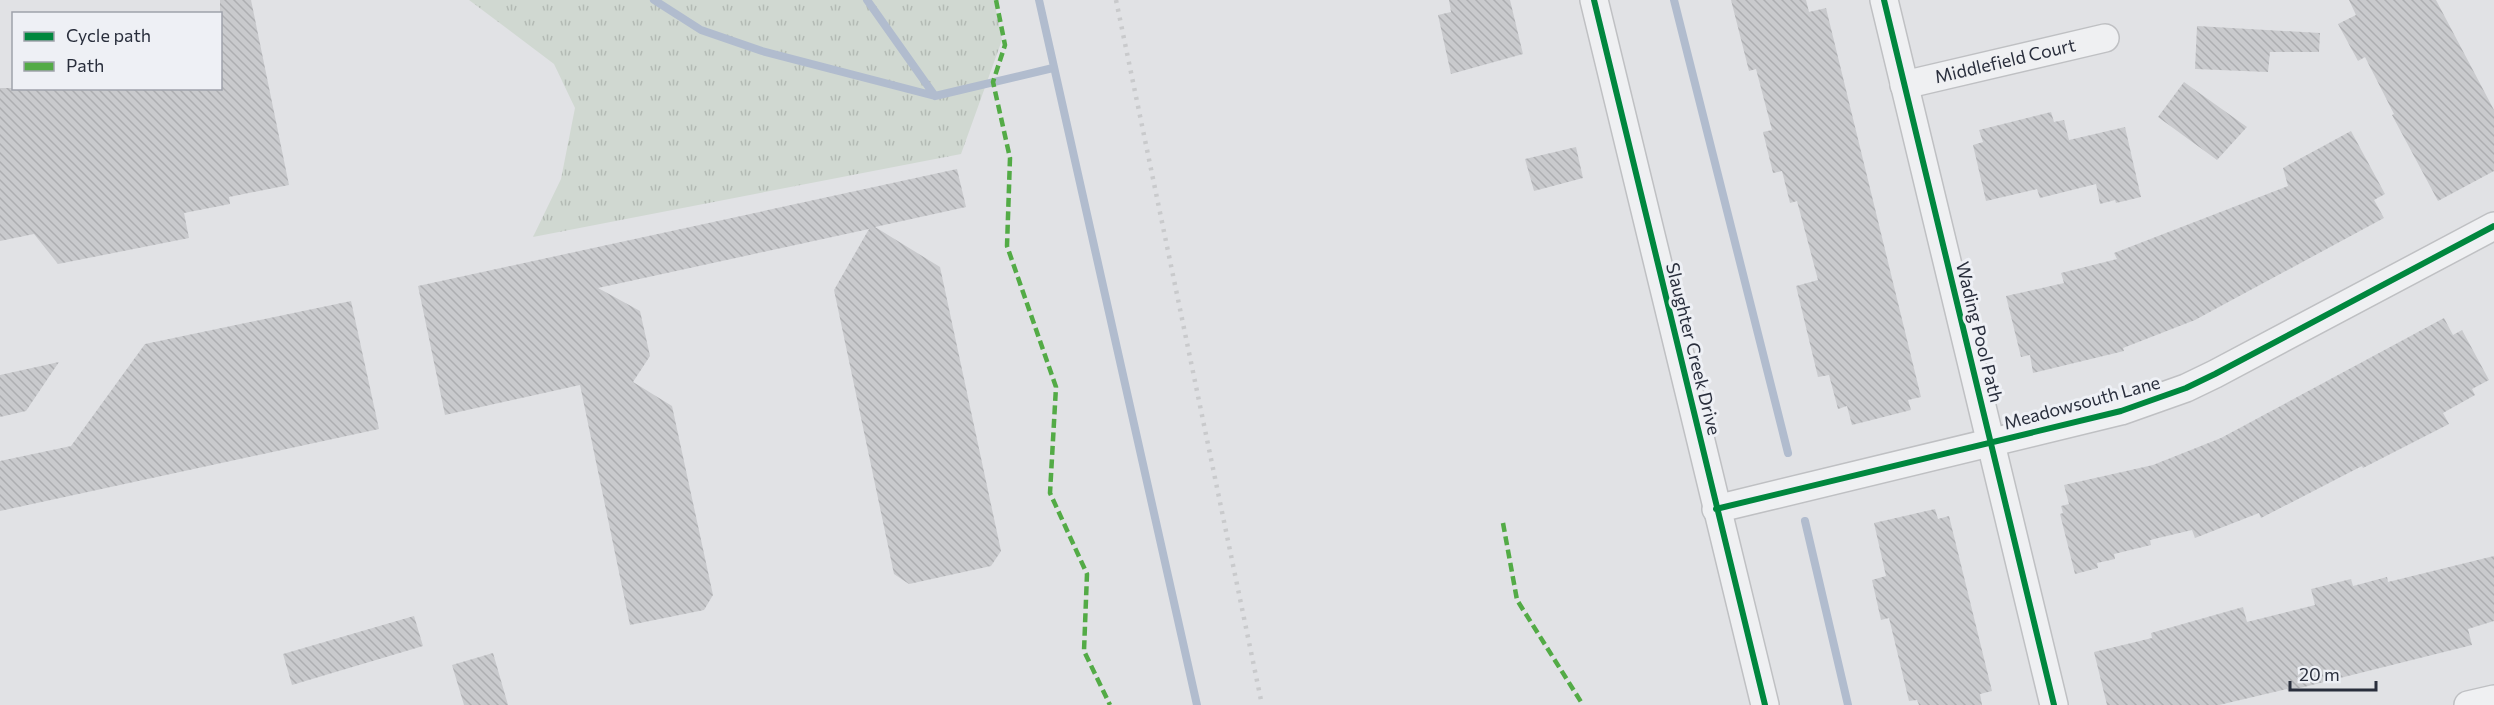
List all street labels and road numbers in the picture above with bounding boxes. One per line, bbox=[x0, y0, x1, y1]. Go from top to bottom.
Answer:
street label: Middlefield Court bbox=[1932, 33, 2078, 87]
street label: Wading Pool Path bbox=[1952, 259, 2008, 404]
street label: Slaughter Creek Drive bbox=[1662, 260, 1726, 437]
street label: Meadowsouth Lane bbox=[2001, 371, 2162, 433]

